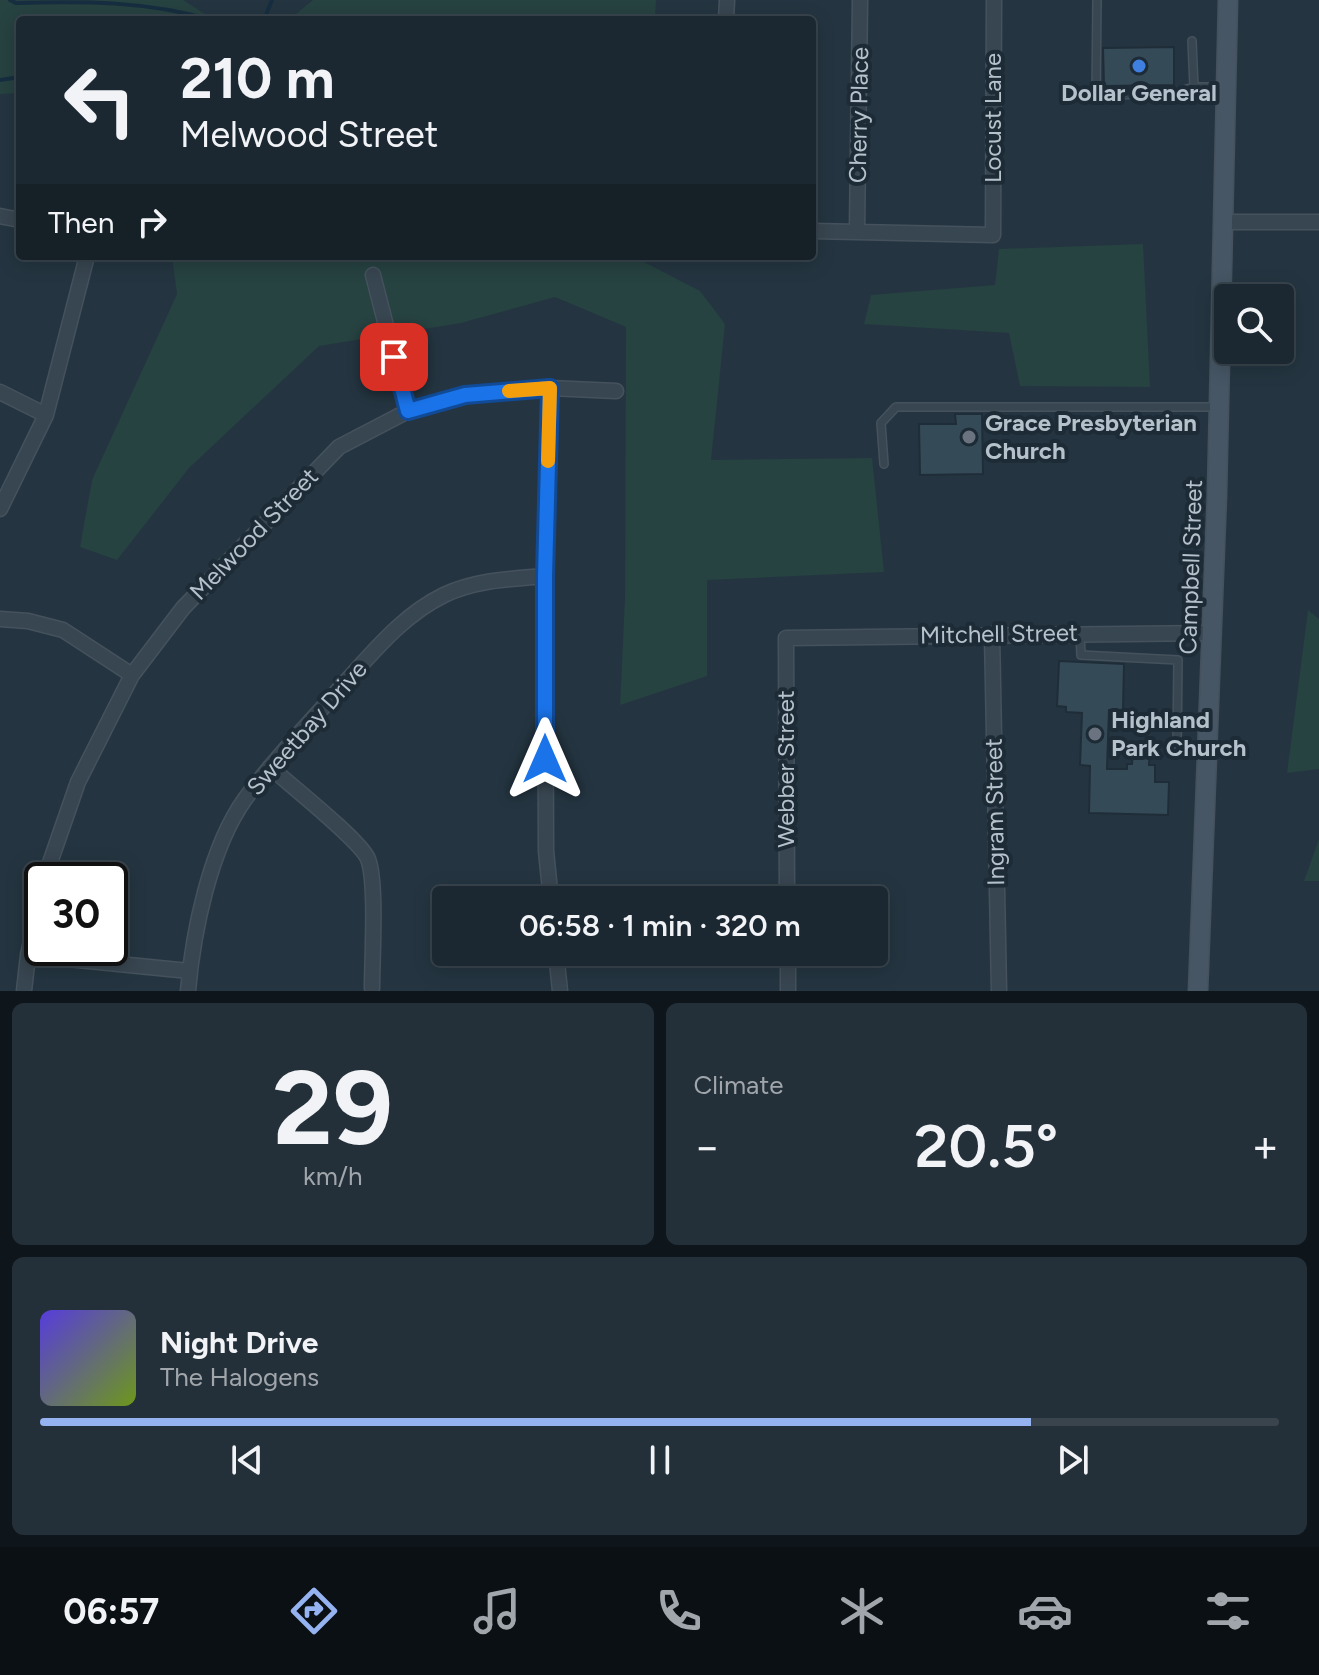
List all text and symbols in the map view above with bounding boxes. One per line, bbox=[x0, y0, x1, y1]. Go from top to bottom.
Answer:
text: 210 m bbox=[180, 45, 335, 112]
street label: Cherry Place bbox=[843, 47, 874, 183]
icon: left bbox=[48, 48, 152, 152]
street label: Locust Lane bbox=[978, 53, 1007, 183]
marker: Dollar General bbox=[1130, 57, 1148, 75]
place label: Dollar General bbox=[1061, 78, 1217, 107]
text: Melwood Street bbox=[180, 113, 438, 156]
icon: right bbox=[130, 200, 174, 244]
text: Then bbox=[48, 204, 114, 241]
map controls bbox=[1214, 284, 1294, 364]
button: search bbox=[1214, 284, 1294, 364]
pin bbox=[360, 323, 428, 391]
icon: arrive bbox=[372, 335, 416, 379]
place label: Grace Presbyterian Church bbox=[985, 408, 1197, 465]
marker: Grace Presbyterian Church bbox=[960, 428, 978, 446]
street label: Melwood Street bbox=[183, 462, 324, 606]
street label: Campbell Street bbox=[1173, 479, 1208, 655]
street label: Mitchell Street bbox=[920, 618, 1078, 649]
street label: Sweetbay Drive bbox=[240, 654, 373, 801]
street label: Webber Street bbox=[771, 690, 800, 848]
place label: Highland Park Church bbox=[1111, 705, 1246, 762]
position arrow bbox=[503, 717, 587, 801]
marker: Highland Park Church bbox=[1086, 725, 1104, 743]
street label: Ingram Street bbox=[979, 738, 1010, 886]
speed limit sign: 30 bbox=[24, 862, 128, 966]
text: 06:58 · 1 min · 320 m bbox=[519, 907, 801, 944]
text: 29 bbox=[272, 1045, 393, 1170]
text: Climate bbox=[694, 1069, 783, 1101]
text: 20.5° bbox=[914, 1110, 1058, 1182]
text: − bbox=[694, 1120, 721, 1173]
text: + bbox=[1252, 1120, 1279, 1173]
text: km/h bbox=[303, 1160, 362, 1192]
text: Night Drive bbox=[160, 1324, 318, 1361]
text: The Halogens bbox=[160, 1361, 319, 1393]
icon: previous bbox=[225, 1438, 269, 1482]
icon: pause bbox=[638, 1438, 682, 1482]
icon: next bbox=[1051, 1438, 1095, 1482]
icon: directions bbox=[286, 1583, 342, 1639]
icon: music bbox=[469, 1583, 525, 1639]
icon: phone bbox=[651, 1583, 707, 1639]
icon: climate bbox=[834, 1583, 890, 1639]
icon: car bbox=[1017, 1583, 1073, 1639]
icon: filters bbox=[1200, 1583, 1256, 1639]
text: 06:57 bbox=[63, 1590, 159, 1633]

